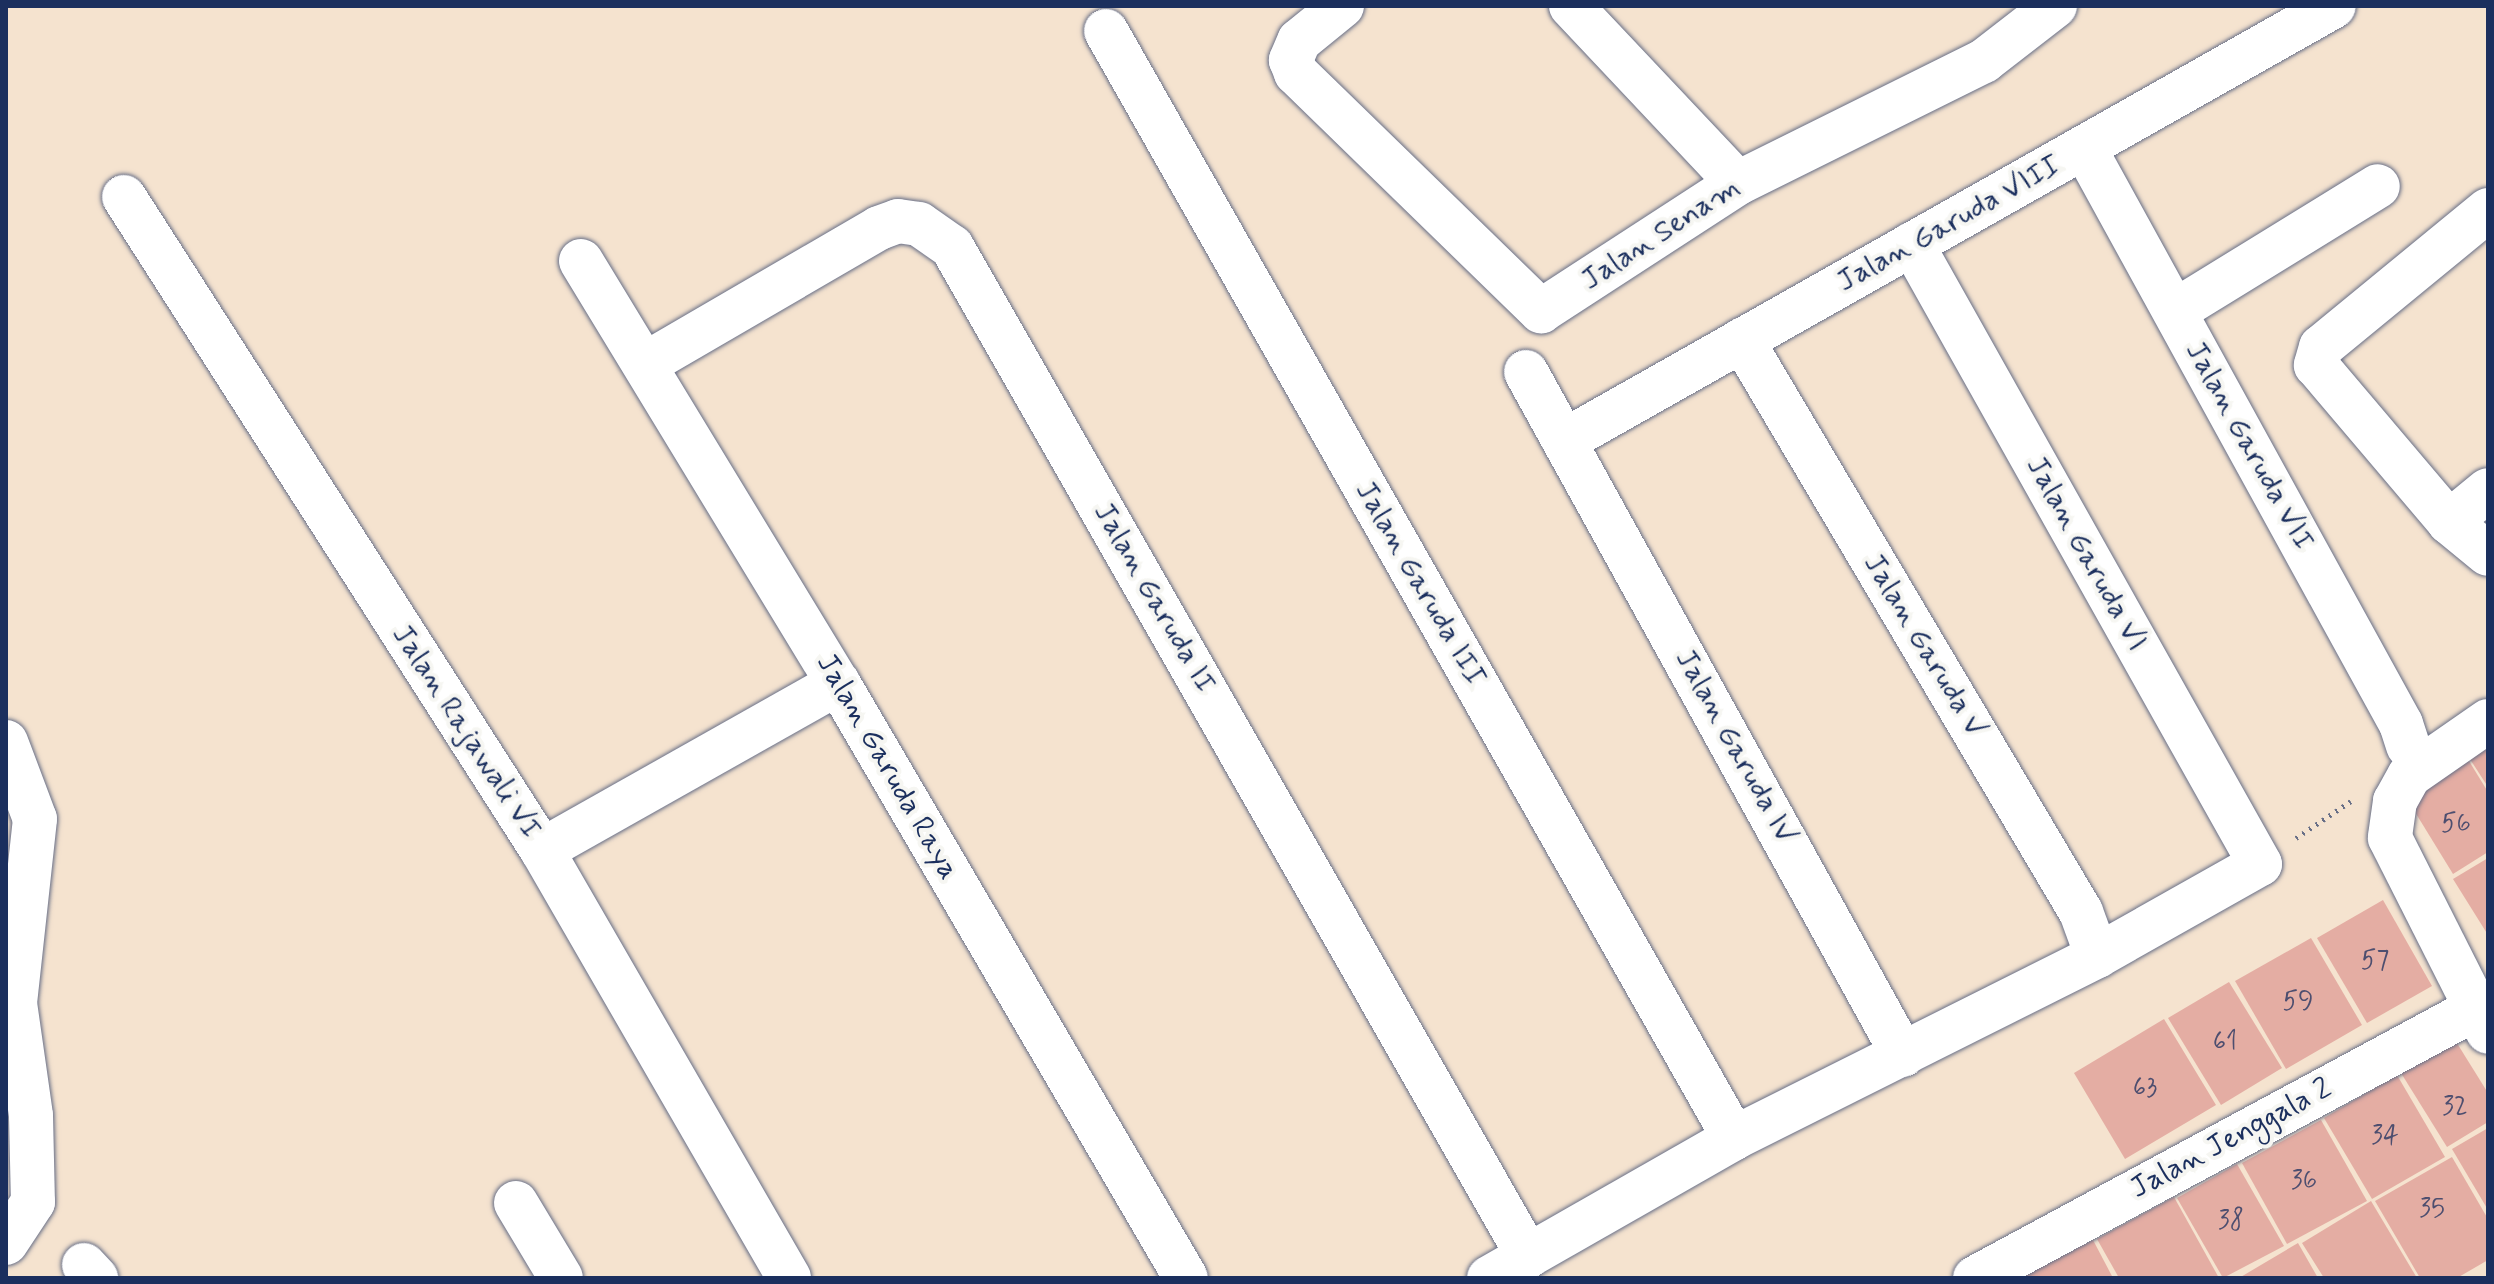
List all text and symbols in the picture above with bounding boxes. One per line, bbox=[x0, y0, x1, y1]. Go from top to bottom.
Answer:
street label: Jalan Garuda VIII bbox=[1833, 149, 2065, 299]
street label: Jalan Senam bbox=[1575, 170, 1747, 298]
street label: Jalan Garuda VII bbox=[2176, 334, 2322, 558]
street label: Jalan Garuda VI bbox=[2017, 450, 2155, 658]
street label: Jalan Garuda III bbox=[1348, 477, 1492, 691]
street label: Jalan Garuda II bbox=[1084, 495, 1224, 701]
street label: Jalan Garuda V bbox=[1856, 549, 1992, 743]
street label: Jalan Rajawali VI bbox=[383, 618, 549, 846]
street label: Jalan Garuda IV bbox=[1666, 642, 1804, 852]
street label: Jalan Garuda Raya bbox=[810, 651, 964, 883]
house number: 56 bbox=[2441, 809, 2471, 841]
house number: 57 bbox=[2361, 946, 2389, 978]
house number: 59 bbox=[2282, 987, 2314, 1019]
house number: 61 bbox=[2213, 1027, 2237, 1059]
street label: Jalan Jenggala 2 bbox=[2123, 1070, 2339, 1208]
house number: 63 bbox=[2133, 1073, 2157, 1105]
house number: 32 bbox=[2442, 1092, 2468, 1124]
house number: 34 bbox=[2371, 1121, 2399, 1153]
house number: 36 bbox=[2291, 1166, 2317, 1198]
house number: 35 bbox=[2419, 1194, 2445, 1226]
house number: 38 bbox=[2218, 1206, 2244, 1238]

